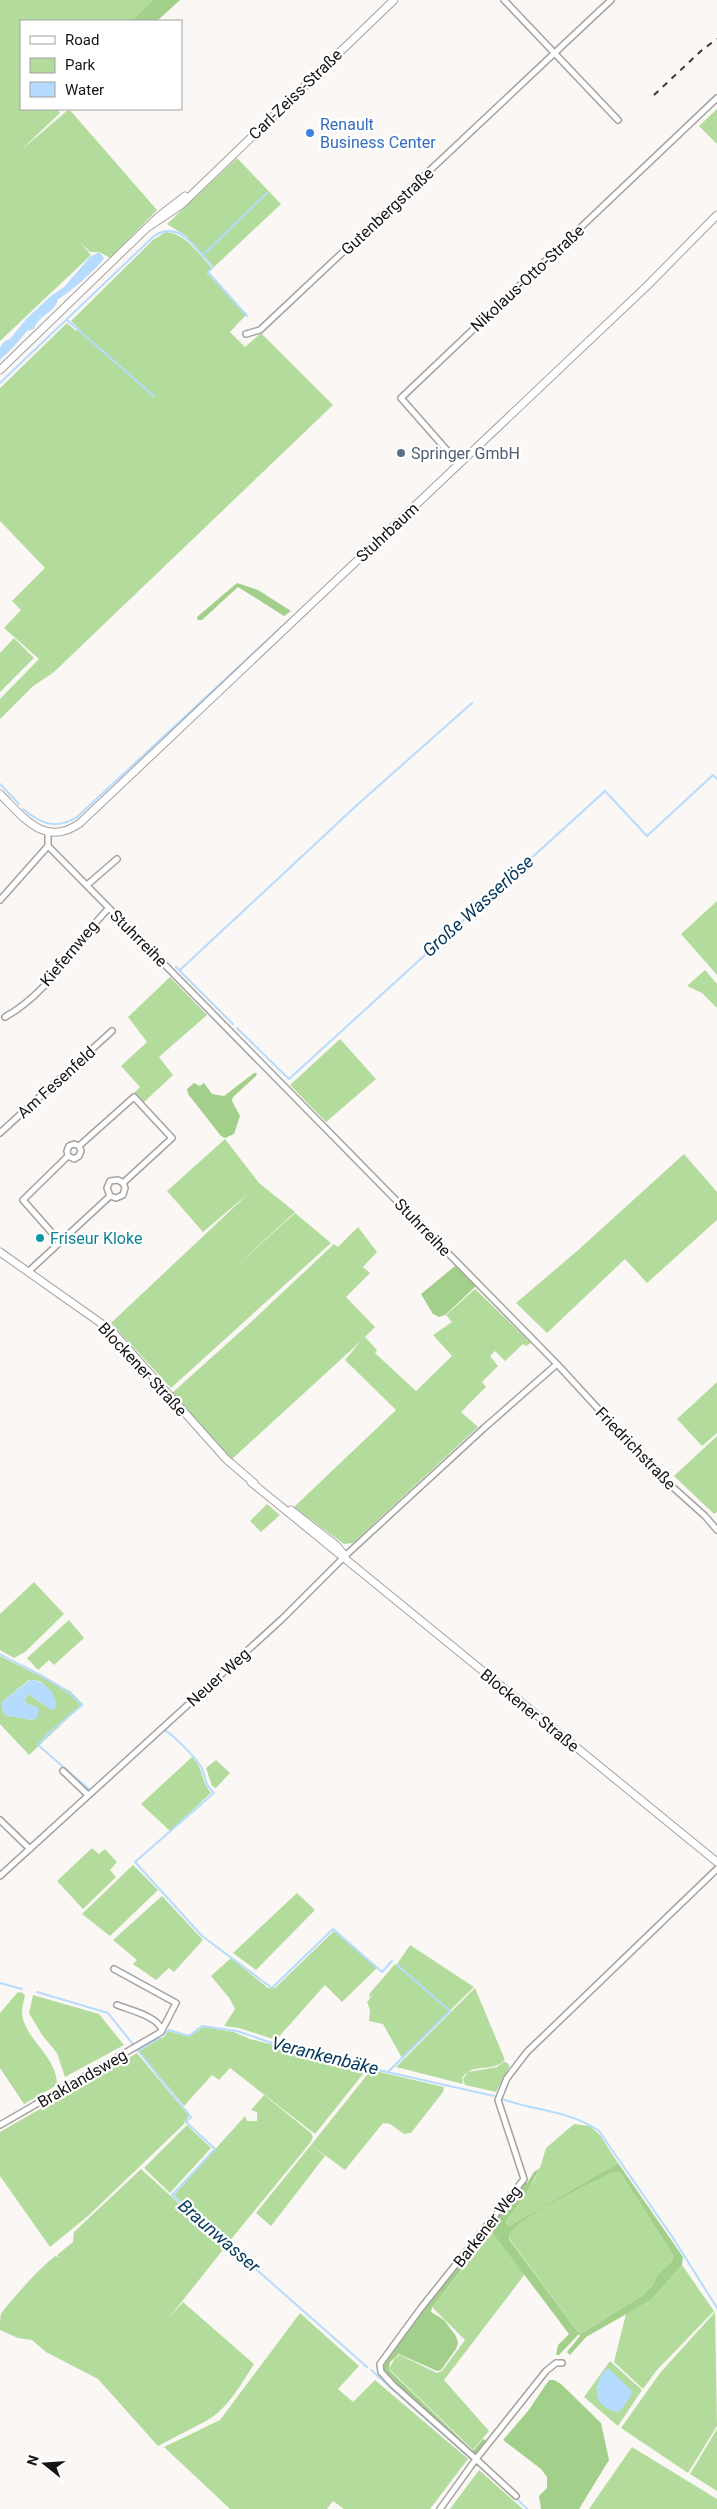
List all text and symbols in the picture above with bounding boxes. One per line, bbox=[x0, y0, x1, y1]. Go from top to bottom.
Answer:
legend bbox=[20, 20, 182, 110]
text: Road bbox=[65, 31, 99, 49]
street label: Carl-Zeiss-Straße bbox=[245, 45, 346, 144]
text: Park bbox=[65, 56, 96, 74]
text: Water bbox=[65, 81, 104, 99]
place label: Renault Business Center bbox=[320, 115, 436, 152]
marker: Renault Business Center bbox=[304, 127, 316, 139]
street label: Gutenbergstraße bbox=[337, 164, 437, 259]
street label: Nikolaus-Otto-Straße bbox=[467, 221, 588, 336]
place label: Springer GmbH bbox=[411, 444, 520, 463]
marker: Springer GmbH bbox=[395, 447, 407, 459]
street label: Stuhrbaum bbox=[352, 499, 422, 566]
water label: Große Wasserlöse bbox=[418, 850, 537, 961]
street label: Stuhrreihe bbox=[106, 906, 171, 971]
street label: Kiefernweg bbox=[36, 917, 102, 990]
street label: Am Fesenfeld bbox=[14, 1043, 99, 1122]
street label: Stuhrreihe bbox=[391, 1195, 455, 1260]
place label: Friseur Kloke bbox=[50, 1229, 142, 1248]
marker: Friseur Kloke bbox=[34, 1232, 46, 1244]
street label: Blockener Straße bbox=[94, 1319, 191, 1420]
street label: Friedrichstraße bbox=[592, 1403, 680, 1494]
street label: Neuer Weg bbox=[183, 1644, 254, 1711]
street label: Blockener Straße bbox=[477, 1665, 583, 1756]
water label: Verankenbäke bbox=[269, 2032, 381, 2079]
street label: Braklandsweg bbox=[34, 2045, 130, 2112]
street label: Barkener Weg bbox=[450, 2182, 525, 2271]
water label: Braunwasser bbox=[174, 2195, 265, 2277]
north arrow bbox=[20, 2439, 70, 2489]
text: N bbox=[23, 2453, 42, 2467]

